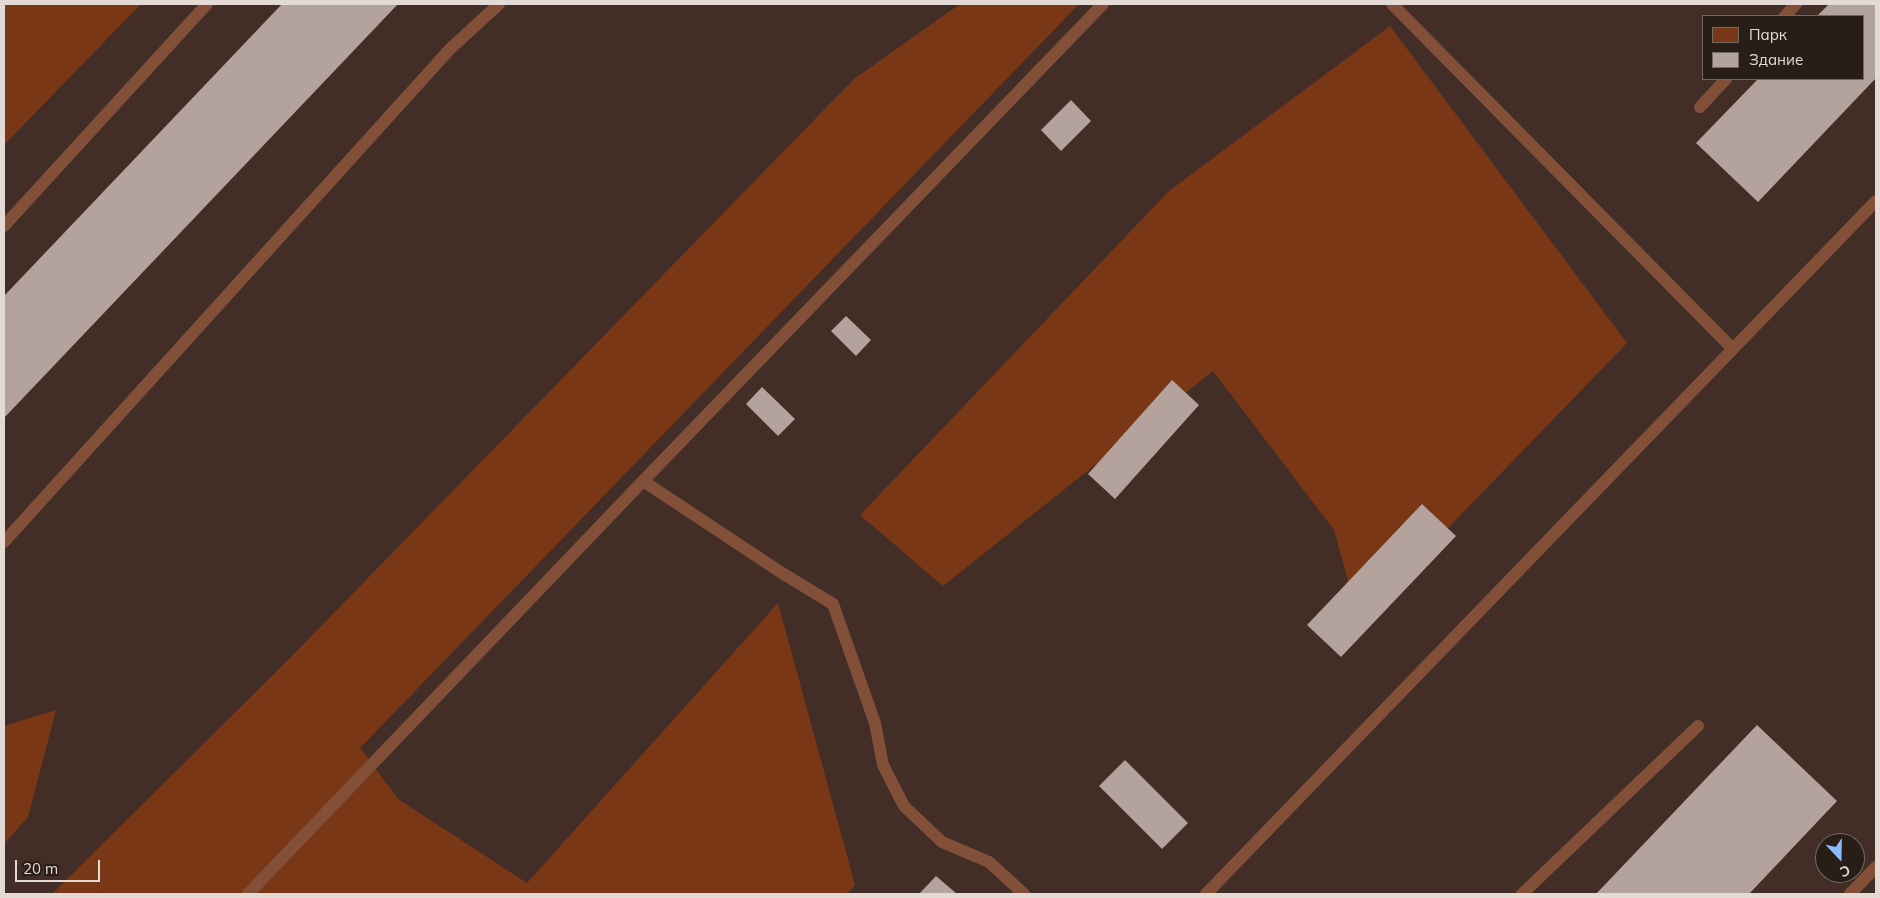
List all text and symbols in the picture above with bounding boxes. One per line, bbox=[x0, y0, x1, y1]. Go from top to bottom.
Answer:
legend bbox=[1702, 15, 1865, 80]
text: Парк bbox=[1749, 25, 1787, 44]
text: Здание bbox=[1749, 50, 1803, 69]
north arrow bbox=[1815, 833, 1865, 883]
scale bar bbox=[18, 850, 102, 882]
text: 20 m bbox=[23, 859, 58, 878]
text: С bbox=[1837, 861, 1853, 881]

